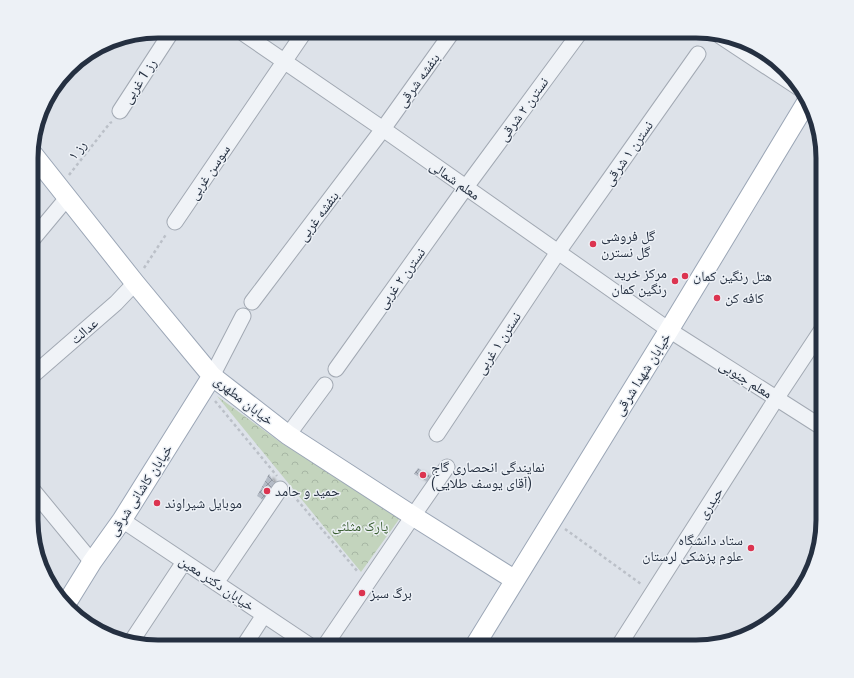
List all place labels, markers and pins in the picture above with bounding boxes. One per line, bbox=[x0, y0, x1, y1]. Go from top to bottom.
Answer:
place label: گل فروشی گل نسترن bbox=[601, 228, 655, 261]
marker: گل فروشی گل نسترن bbox=[588, 239, 598, 249]
place label: مرکز خرید رنگین کمان bbox=[612, 265, 667, 298]
place label: هتل رنگین کمان bbox=[693, 268, 772, 285]
marker: هتل رنگین کمان bbox=[680, 271, 690, 281]
marker: مرکز خرید رنگین کمان bbox=[670, 276, 680, 286]
place label: کافه کن bbox=[725, 290, 764, 307]
marker: کافه کن bbox=[712, 293, 722, 303]
place label: نمایندگی انحصاری گاج (آقای یوسف طلایی) bbox=[431, 459, 545, 492]
marker: نمایندگی انحصاری گاج (آقای یوسف طلایی) bbox=[418, 470, 428, 480]
place label: حمید و حامد bbox=[275, 483, 340, 500]
marker: حمید و حامد bbox=[262, 486, 272, 496]
place label: موبایل شیراوند bbox=[165, 495, 242, 512]
marker: موبایل شیراوند bbox=[152, 498, 162, 508]
place label: ستاد دانشگاه علوم پزشکی لرستان bbox=[642, 532, 743, 566]
marker: ستاد دانشگاه علوم پزشکی لرستان bbox=[746, 543, 756, 553]
place label: برگ سبز bbox=[369, 585, 412, 602]
marker: برگ سبز bbox=[357, 588, 367, 598]

